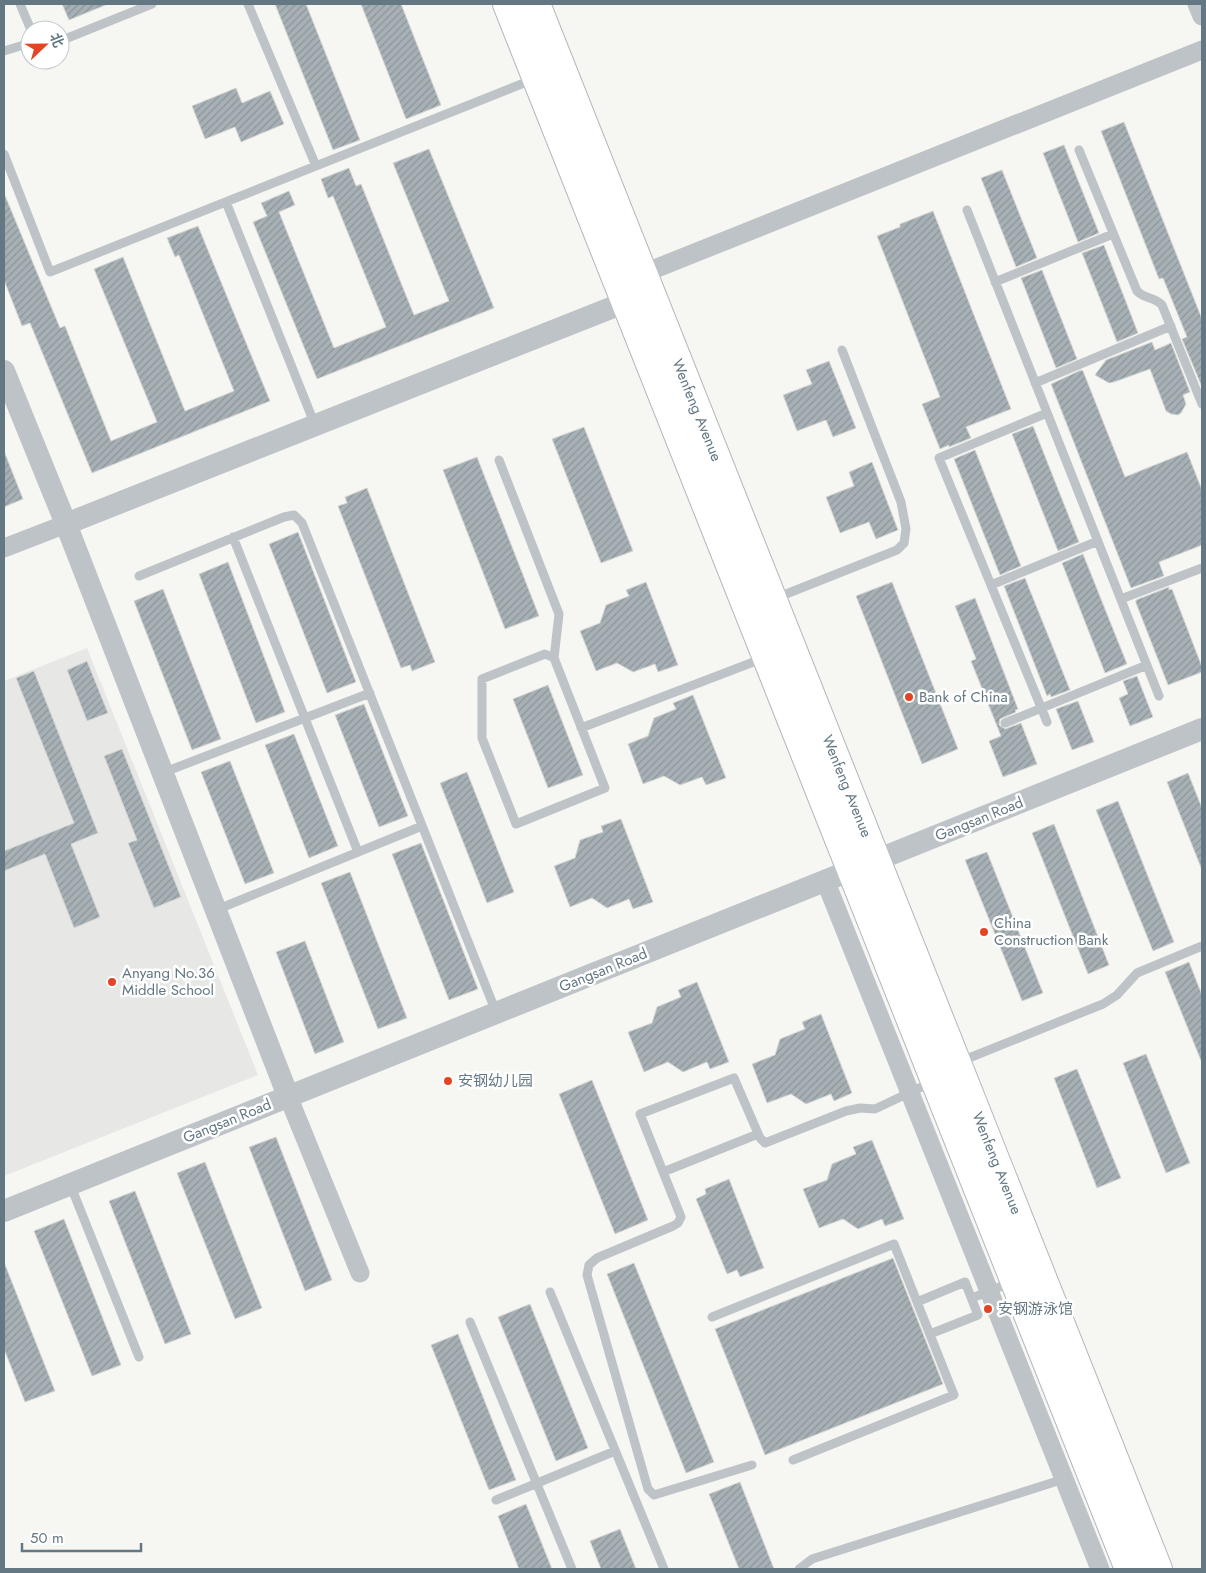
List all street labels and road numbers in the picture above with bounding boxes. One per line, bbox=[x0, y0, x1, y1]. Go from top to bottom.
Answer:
street label: Wenfeng Avenue bbox=[666, 355, 728, 465]
street label: Wenfeng Avenue bbox=[816, 731, 878, 841]
street label: Gangsan Road bbox=[932, 791, 1026, 847]
street label: Gangsan Road bbox=[556, 942, 650, 998]
street label: Gangsan Road bbox=[180, 1093, 274, 1149]
street label: Wenfeng Avenue bbox=[966, 1108, 1028, 1218]

